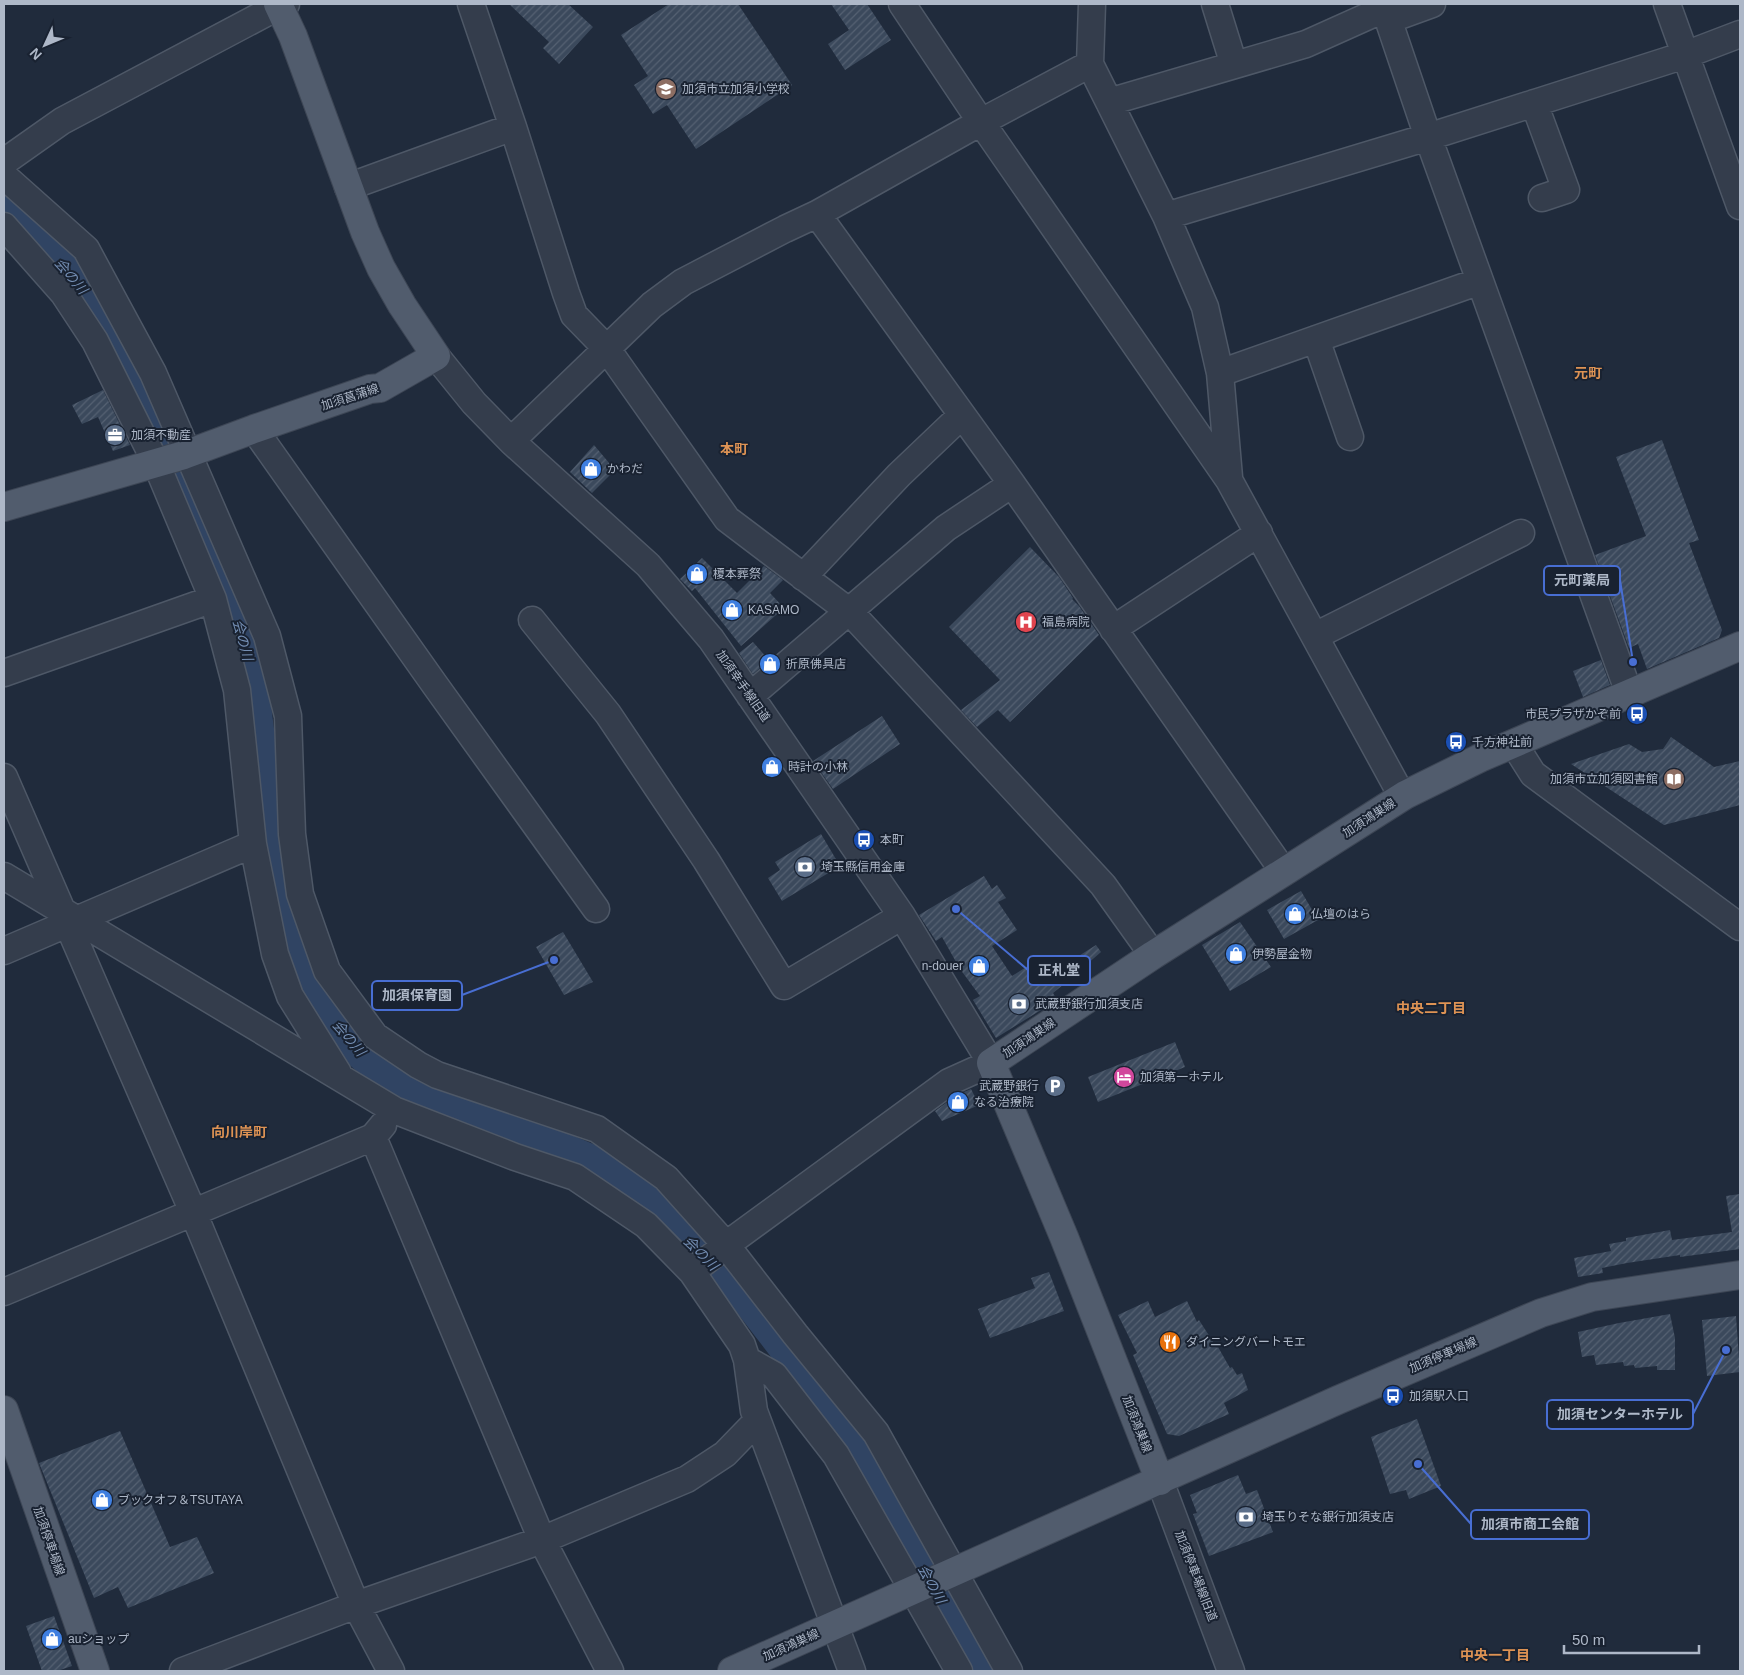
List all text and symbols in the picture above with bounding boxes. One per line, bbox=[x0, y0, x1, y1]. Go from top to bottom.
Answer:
north arrow bbox=[20, 20, 70, 70]
text: N bbox=[26, 45, 45, 63]
school or university icon: 加須市立加須小学校 bbox=[654, 77, 678, 101]
place label: 加須市立加須小学校 bbox=[682, 82, 790, 96]
water label: 会の川 bbox=[51, 255, 92, 299]
district label: 元町 bbox=[1574, 365, 1602, 381]
street label: 加須菖蒲線 bbox=[319, 381, 381, 413]
office icon: 加須不動産 bbox=[103, 423, 127, 447]
place label: 加須不動産 bbox=[131, 428, 191, 442]
district label: 本町 bbox=[720, 441, 748, 457]
shop icon: かわだ bbox=[579, 457, 603, 481]
place label: かわだ bbox=[607, 462, 643, 476]
shop icon: 榎本葬祭 bbox=[685, 562, 709, 586]
callout: 元町薬局 bbox=[1544, 566, 1620, 595]
place label: 榎本葬祭 bbox=[713, 567, 761, 581]
text: 元町薬局 bbox=[1554, 572, 1610, 588]
shop icon: KASAMO bbox=[720, 598, 744, 622]
place label: KASAMO bbox=[748, 603, 799, 617]
hospital icon: 福島病院 bbox=[1014, 610, 1038, 634]
place label: 福島病院 bbox=[1042, 615, 1090, 629]
water label: 会の川 bbox=[230, 618, 257, 664]
street label: 加須幸手線旧道 bbox=[713, 648, 773, 724]
shop icon: 折原佛具店 bbox=[758, 652, 782, 676]
place label: 折原佛具店 bbox=[786, 657, 846, 671]
bus stop icon: 市民プラザかぞ前 bbox=[1625, 702, 1649, 726]
place label: 市民プラザかぞ前 bbox=[1525, 707, 1621, 721]
bus stop icon: 千方神社前 bbox=[1444, 730, 1468, 754]
place label: 千方神社前 bbox=[1472, 735, 1532, 749]
shop icon: 時計の小林 bbox=[760, 755, 784, 779]
place label: 時計の小林 bbox=[788, 760, 848, 774]
library icon: 加須市立加須図書館 bbox=[1662, 767, 1686, 791]
place label: 加須市立加須図書館 bbox=[1550, 772, 1658, 786]
street label: 加須鴻巣線 bbox=[1340, 796, 1398, 840]
bus stop icon: 本町 bbox=[852, 828, 876, 852]
place label: 本町 bbox=[880, 833, 904, 847]
bank icon: 埼玉縣信用金庫 bbox=[793, 855, 817, 879]
place label: 埼玉縣信用金庫 bbox=[821, 860, 905, 874]
shop icon: 仏壇のはら bbox=[1283, 902, 1307, 926]
place label: 仏壇のはら bbox=[1311, 907, 1371, 921]
shop icon: 伊勢屋金物 bbox=[1224, 942, 1248, 966]
place label: 伊勢屋金物 bbox=[1252, 947, 1312, 961]
shop icon: n-douer bbox=[967, 954, 991, 978]
callout: 正札堂 bbox=[1028, 956, 1090, 985]
place label: n-douer bbox=[922, 959, 963, 973]
text: 正札堂 bbox=[1038, 962, 1080, 978]
callout: 加須保育園 bbox=[372, 981, 462, 1010]
text: 加須保育園 bbox=[382, 987, 452, 1003]
bank icon: 武蔵野銀行加須支店 bbox=[1007, 992, 1031, 1016]
place label: 武蔵野銀行加須支店 bbox=[1035, 997, 1143, 1011]
district label: 中央二丁目 bbox=[1396, 1000, 1466, 1016]
street label: 加須鴻巣線 bbox=[1000, 1015, 1058, 1061]
water label: 会の川 bbox=[329, 1017, 370, 1061]
hotel icon: 加須第一ホテル bbox=[1112, 1065, 1136, 1089]
place label: 加須第一ホテル bbox=[1140, 1070, 1224, 1084]
parking icon: 武蔵野銀行 bbox=[1043, 1074, 1067, 1098]
place label: 武蔵野銀行 bbox=[979, 1079, 1039, 1093]
shop icon: なる治療院 bbox=[946, 1090, 970, 1114]
place label: なる治療院 bbox=[974, 1095, 1034, 1109]
district label: 向川岸町 bbox=[211, 1124, 267, 1140]
water label: 会の川 bbox=[680, 1232, 723, 1275]
restaurant icon: ダイニングバートモエ bbox=[1158, 1330, 1182, 1354]
street label: 加須停車場線 bbox=[1407, 1334, 1479, 1376]
place label: ダイニングバートモエ bbox=[1186, 1335, 1306, 1349]
bus stop icon: 加須駅入口 bbox=[1381, 1384, 1405, 1408]
place label: 加須駅入口 bbox=[1409, 1389, 1469, 1403]
street label: 加須鴻巣線 bbox=[1120, 1393, 1154, 1455]
callout: 加須センターホテル bbox=[1547, 1400, 1693, 1429]
text: 加須センターホテル bbox=[1557, 1406, 1683, 1422]
shop icon: ブックオフ＆TSUTAYA bbox=[90, 1488, 114, 1512]
place label: ブックオフ＆TSUTAYA bbox=[118, 1493, 243, 1507]
street label: 加須停車場線 bbox=[31, 1505, 67, 1577]
bank icon: 埼玉りそな銀行加須支店 bbox=[1234, 1505, 1258, 1529]
place label: 埼玉りそな銀行加須支店 bbox=[1262, 1510, 1394, 1524]
callout: 加須市商工会館 bbox=[1471, 1510, 1589, 1539]
text: 加須市商工会館 bbox=[1481, 1516, 1579, 1532]
street label: 加須停車場線旧道 bbox=[1172, 1529, 1220, 1623]
water label: 会の川 bbox=[915, 1562, 950, 1608]
scale bar bbox=[1564, 1622, 1699, 1654]
street label: 加須鴻巣線 bbox=[761, 1626, 821, 1664]
shop icon: auショップ bbox=[40, 1627, 64, 1651]
text: 50 m bbox=[1572, 1631, 1605, 1648]
place label: auショップ bbox=[68, 1632, 129, 1646]
district label: 中央一丁目 bbox=[1460, 1647, 1530, 1663]

